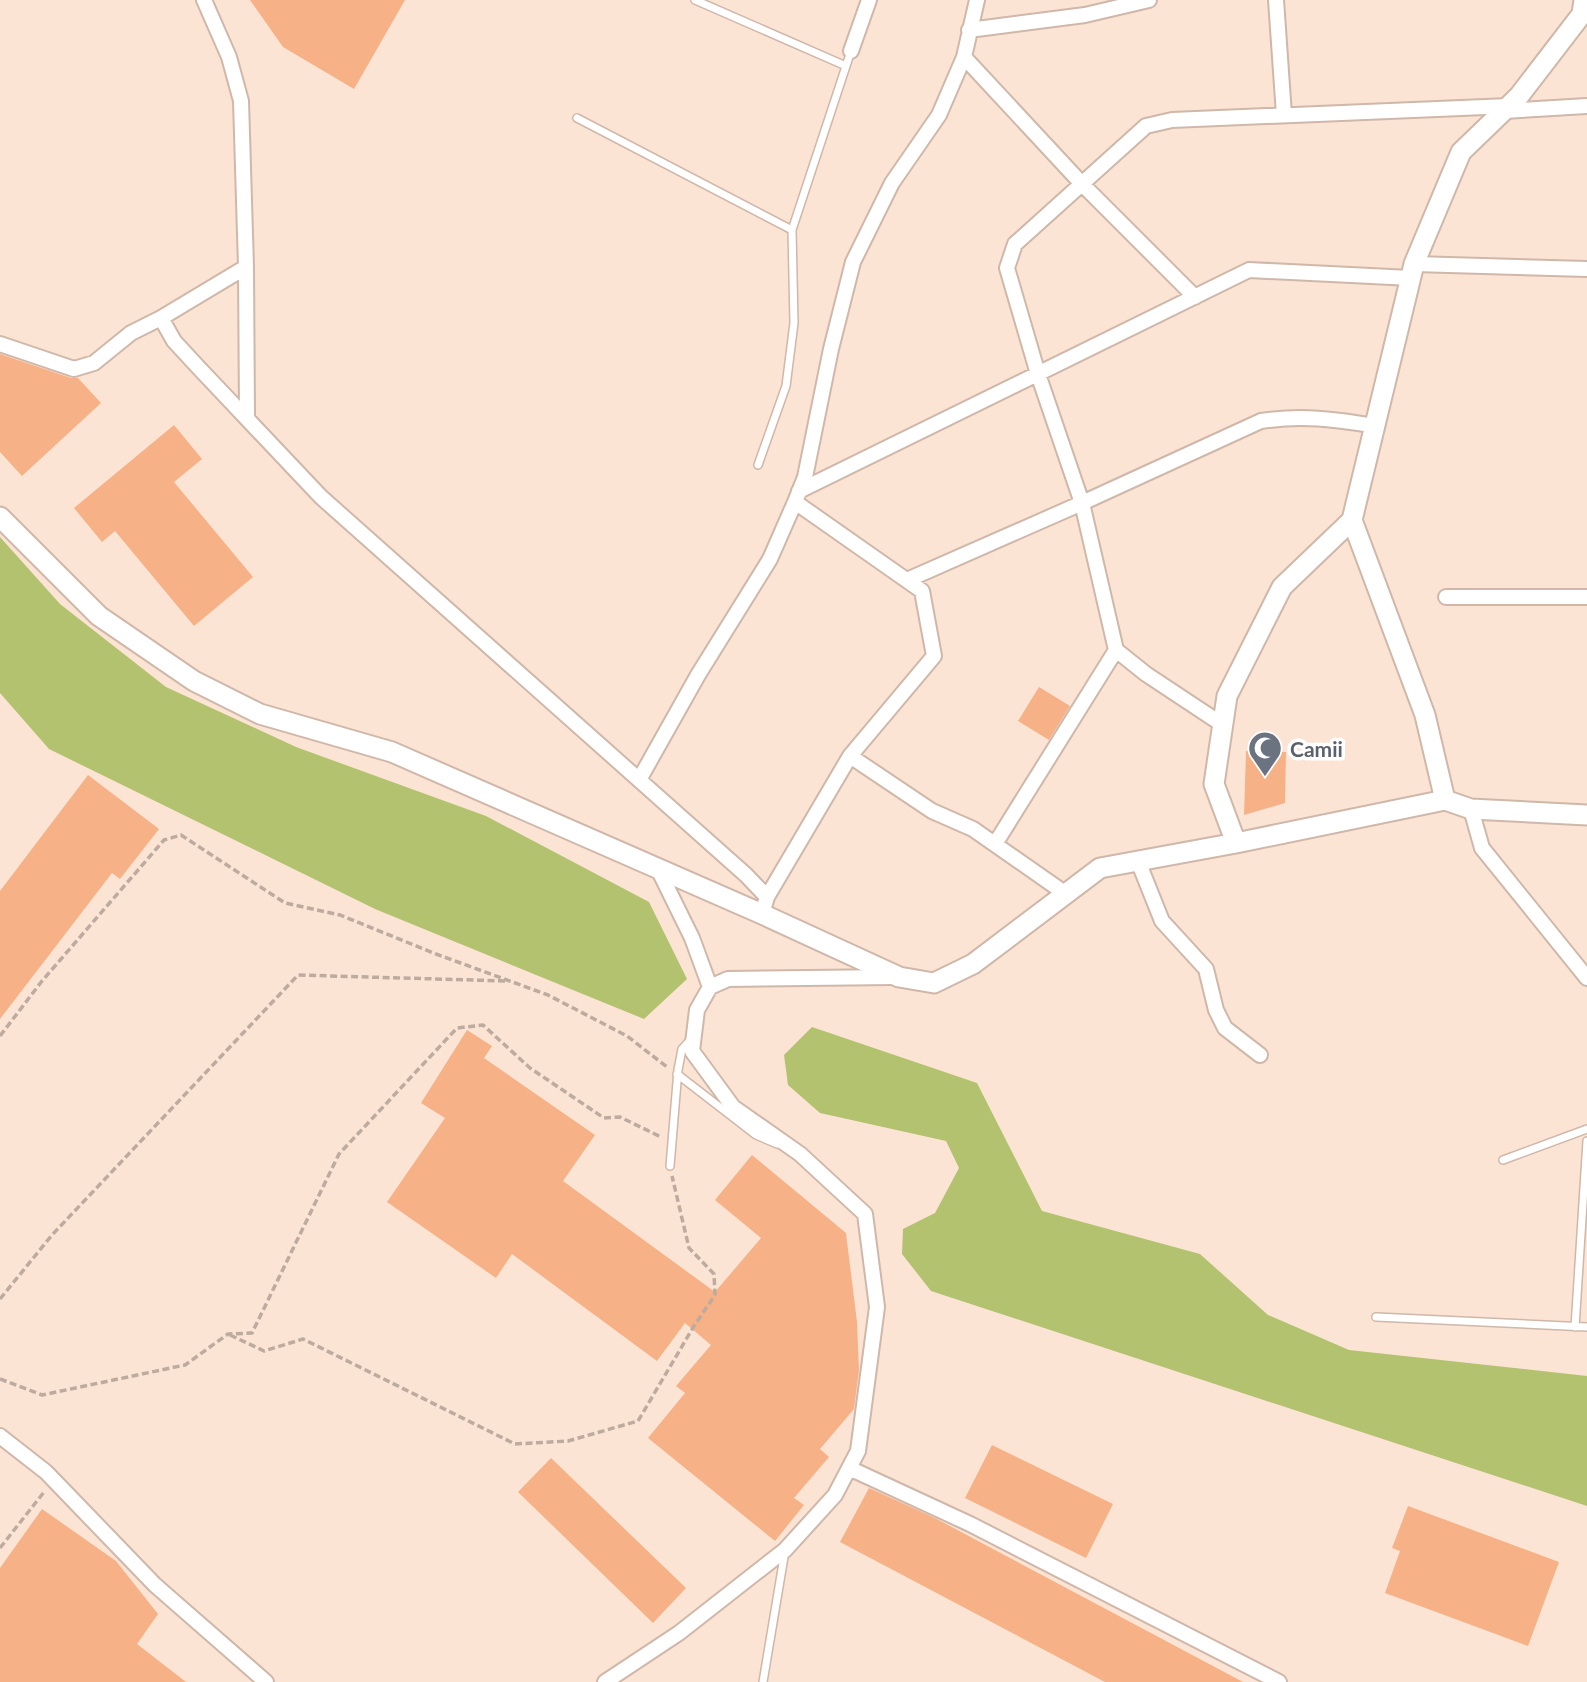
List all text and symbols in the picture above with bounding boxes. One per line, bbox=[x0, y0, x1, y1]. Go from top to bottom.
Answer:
mosque icon: Camii bbox=[1246, 729, 1284, 778]
place label: Camii bbox=[1290, 736, 1343, 761]

